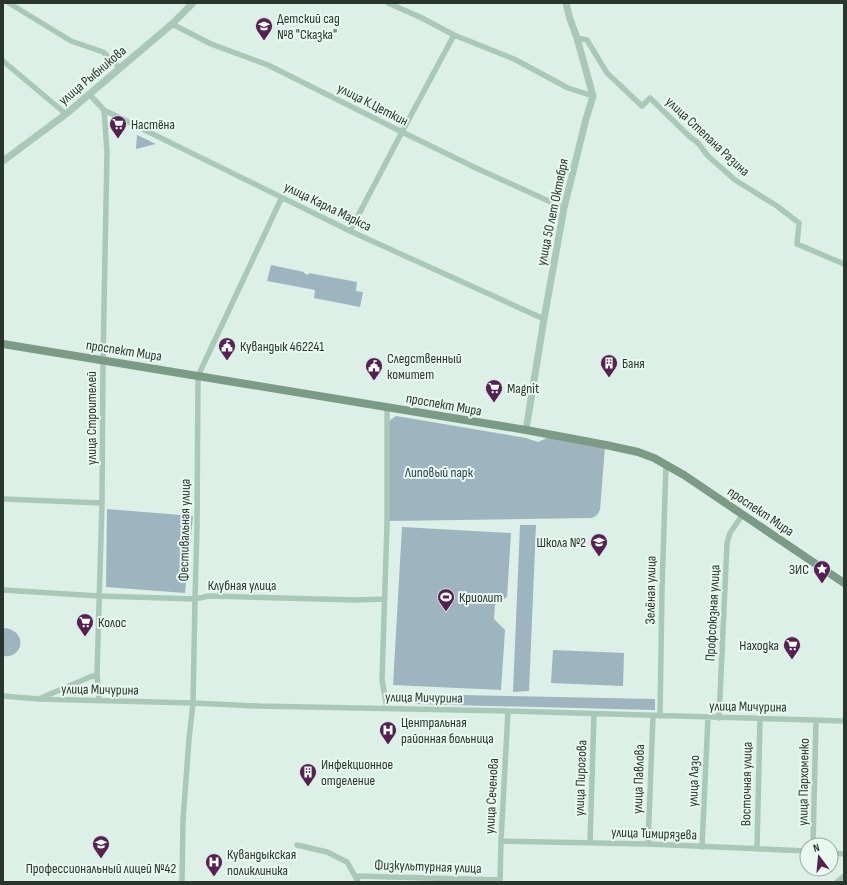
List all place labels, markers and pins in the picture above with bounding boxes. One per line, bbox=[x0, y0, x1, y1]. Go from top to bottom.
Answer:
place label: Детский сад №8 "Сказка" bbox=[277, 10, 340, 43]
school or university icon: Детский сад №8 "Сказка" bbox=[254, 16, 274, 41]
supermarket icon: Настёна bbox=[108, 114, 128, 139]
place label: Настёна bbox=[131, 116, 175, 133]
public building icon: Кувандык 462241 bbox=[217, 336, 237, 361]
place label: Кувандык 462241 bbox=[240, 338, 324, 355]
place label: Следственный комитет bbox=[387, 350, 462, 383]
building icon: Баня bbox=[599, 353, 619, 378]
place label: Баня bbox=[622, 355, 645, 372]
public building icon: Следственный комитет bbox=[364, 356, 384, 381]
supermarket icon: Magnit bbox=[484, 378, 504, 403]
place label: Magnit bbox=[507, 380, 539, 397]
school or university icon: Школа №2 bbox=[589, 532, 609, 557]
place label: Школа №2 bbox=[536, 534, 586, 551]
place icon: ЗИС bbox=[812, 559, 832, 584]
place label: ЗИС bbox=[789, 561, 809, 578]
sports icon: Криолит bbox=[436, 587, 456, 612]
place label: Криолит bbox=[459, 589, 502, 606]
supermarket icon: Колос bbox=[75, 612, 95, 637]
place label: Колос bbox=[98, 614, 126, 631]
supermarket icon: Находка bbox=[782, 635, 802, 660]
place label: Находка bbox=[739, 637, 779, 654]
place label: Центральная районная больница bbox=[401, 714, 494, 747]
hospital icon: Центральная районная больница bbox=[378, 720, 398, 745]
place label: Инфекционное отделение bbox=[321, 756, 393, 789]
building icon: Инфекционное отделение bbox=[298, 762, 318, 787]
school or university icon: Профессиональный лицей №42 bbox=[91, 834, 111, 859]
place label: Кувандыкская поликлиника bbox=[227, 846, 296, 879]
hospital icon: Кувандыкская поликлиника bbox=[204, 852, 224, 877]
place label: Профессиональный лицей №42 bbox=[26, 860, 177, 877]

